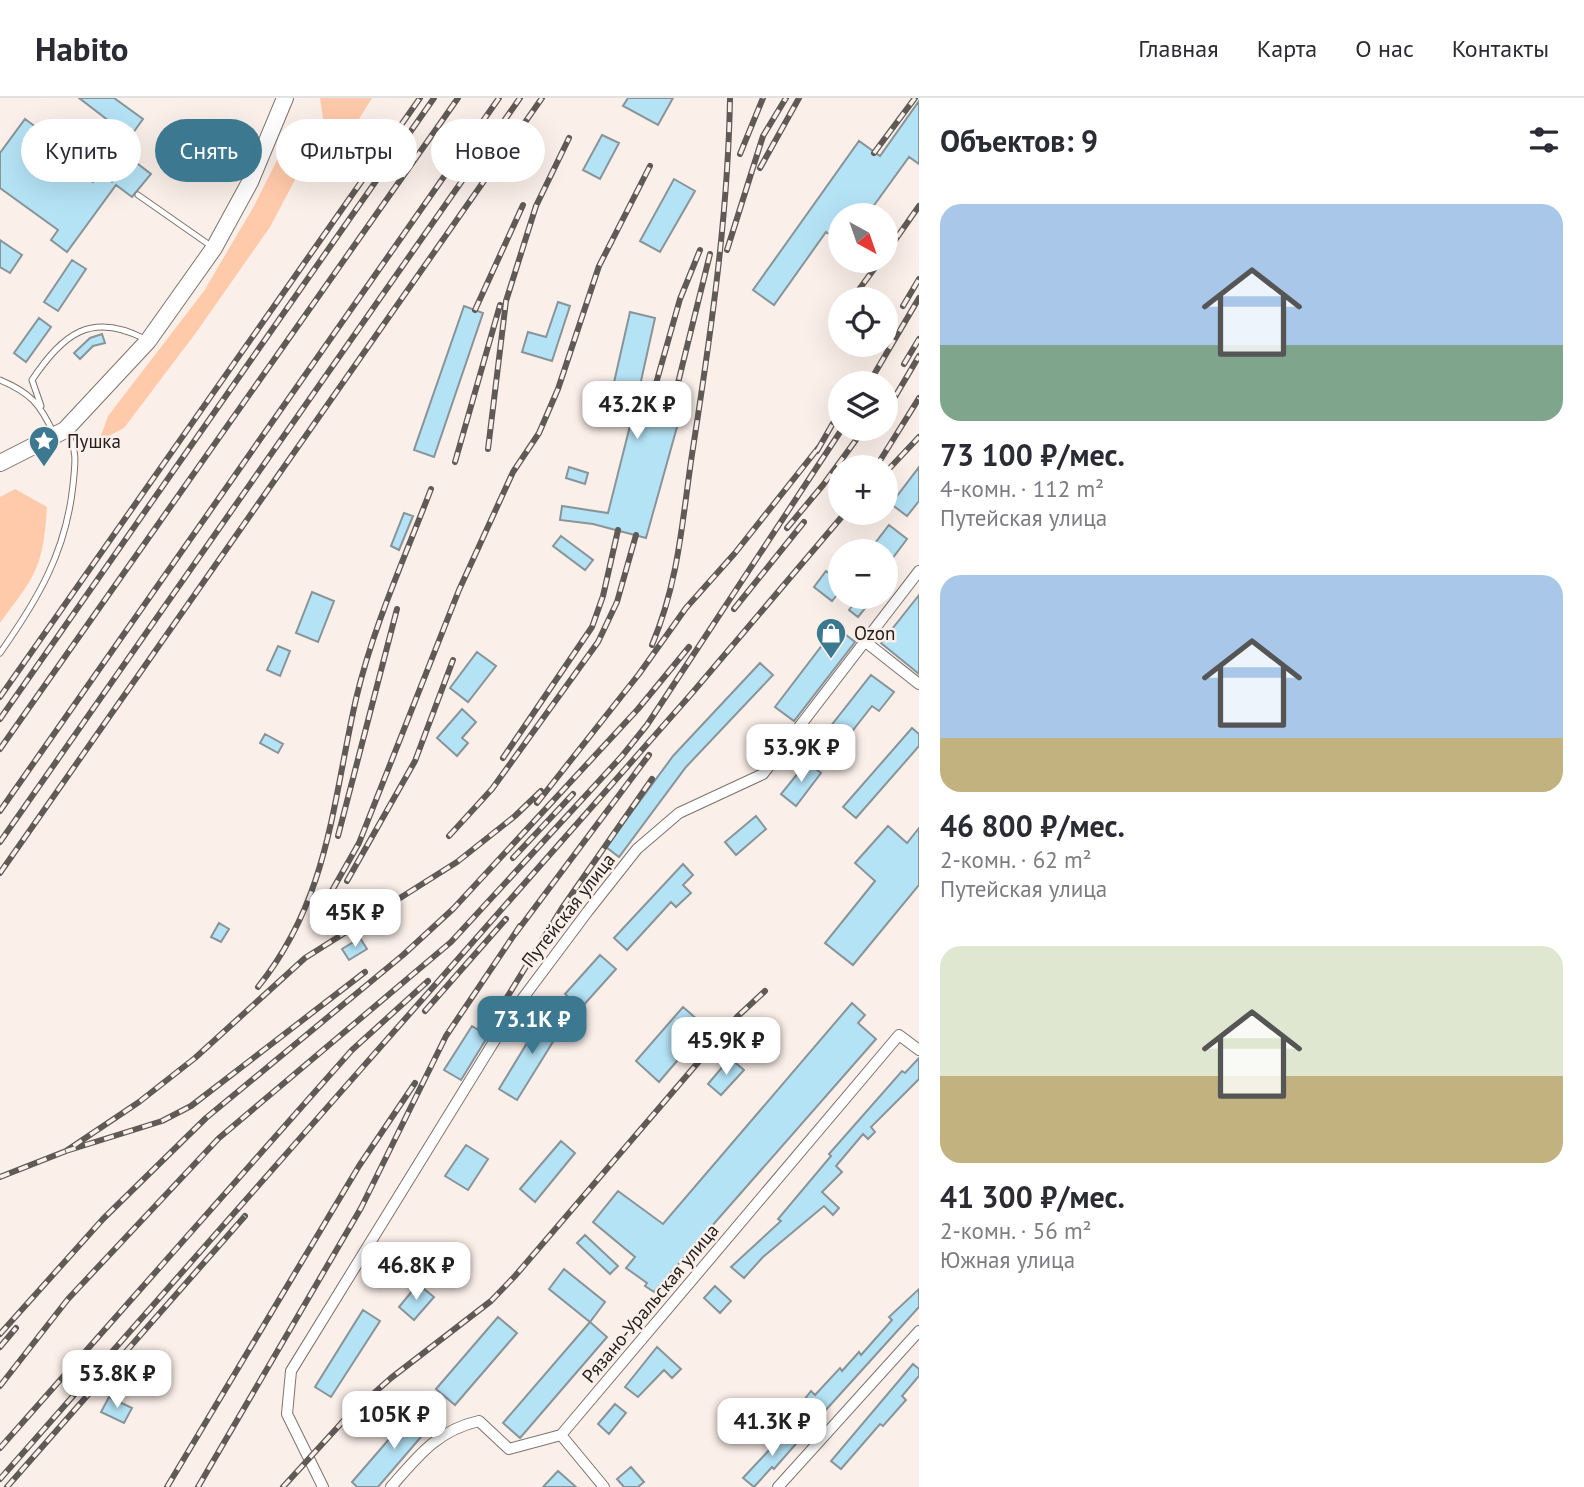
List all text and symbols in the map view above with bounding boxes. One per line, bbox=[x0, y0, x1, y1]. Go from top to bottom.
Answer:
text: Habito bbox=[35, 27, 129, 70]
text: Главная bbox=[1138, 33, 1219, 64]
text: Карта bbox=[1257, 33, 1317, 64]
text: О нас bbox=[1355, 33, 1414, 64]
text: Контакты bbox=[1452, 33, 1549, 64]
chip: Купить bbox=[21, 119, 141, 182]
chip: Снять bbox=[155, 119, 262, 182]
chip: Фильтры bbox=[276, 119, 417, 182]
chip: Новое bbox=[431, 119, 545, 182]
text: Объектов: 9 bbox=[940, 121, 1098, 160]
icon: filters bbox=[1525, 121, 1563, 159]
north arrow bbox=[828, 203, 898, 273]
map controls bbox=[828, 203, 898, 609]
icon: home bbox=[1189, 249, 1315, 375]
button: locate bbox=[828, 287, 898, 357]
button: layers bbox=[828, 371, 898, 441]
pin: 43.2K ₽ bbox=[572, 382, 702, 441]
text: 43.2K ₽ bbox=[598, 389, 676, 418]
place icon: Пушка bbox=[27, 424, 61, 468]
place label: Пушка bbox=[67, 429, 121, 453]
text: 73 100 ₽/мес. bbox=[940, 435, 1125, 474]
button: + bbox=[828, 455, 898, 525]
text: 4-комн. · 112 m² bbox=[940, 474, 1104, 503]
text: Путейская улица bbox=[940, 503, 1107, 532]
button: − bbox=[828, 539, 898, 609]
shop icon: Ozon bbox=[814, 616, 848, 660]
icon: home bbox=[1189, 620, 1315, 746]
place label: Ozon bbox=[854, 621, 895, 645]
pin: 53.9K ₽ bbox=[736, 724, 866, 784]
text: 53.9K ₽ bbox=[762, 732, 840, 761]
text: 46 800 ₽/мес. bbox=[940, 806, 1125, 845]
text: 2-комн. · 62 m² bbox=[940, 845, 1092, 874]
street label: Путейская улица bbox=[516, 848, 620, 972]
text: Путейская улица bbox=[940, 874, 1107, 903]
pin: 45K ₽ bbox=[306, 890, 404, 949]
text: 45K ₽ bbox=[326, 897, 384, 926]
icon: home bbox=[1189, 991, 1315, 1117]
pin: 73.1K ₽ bbox=[467, 996, 597, 1056]
text: 73.1K ₽ bbox=[493, 1004, 571, 1033]
pin: 45.9K ₽ bbox=[661, 1018, 791, 1077]
text: 45.9K ₽ bbox=[687, 1025, 765, 1054]
text: 41 300 ₽/мес. bbox=[940, 1177, 1125, 1216]
text: 2-комн. · 56 m² bbox=[940, 1216, 1092, 1245]
street label: Рязано-Уральская улица bbox=[576, 1219, 724, 1387]
pin: 46.8K ₽ bbox=[351, 1242, 481, 1302]
text: Южная улица bbox=[940, 1245, 1075, 1274]
text: 46.8K ₽ bbox=[377, 1250, 455, 1279]
pin: 53.8K ₽ bbox=[52, 1350, 182, 1410]
text: 53.8K ₽ bbox=[78, 1358, 156, 1387]
pin: 105K ₽ bbox=[337, 1392, 451, 1451]
pin: 41.3K ₽ bbox=[707, 1398, 837, 1458]
text: 105K ₽ bbox=[358, 1399, 430, 1428]
text: 41.3K ₽ bbox=[733, 1406, 811, 1435]

